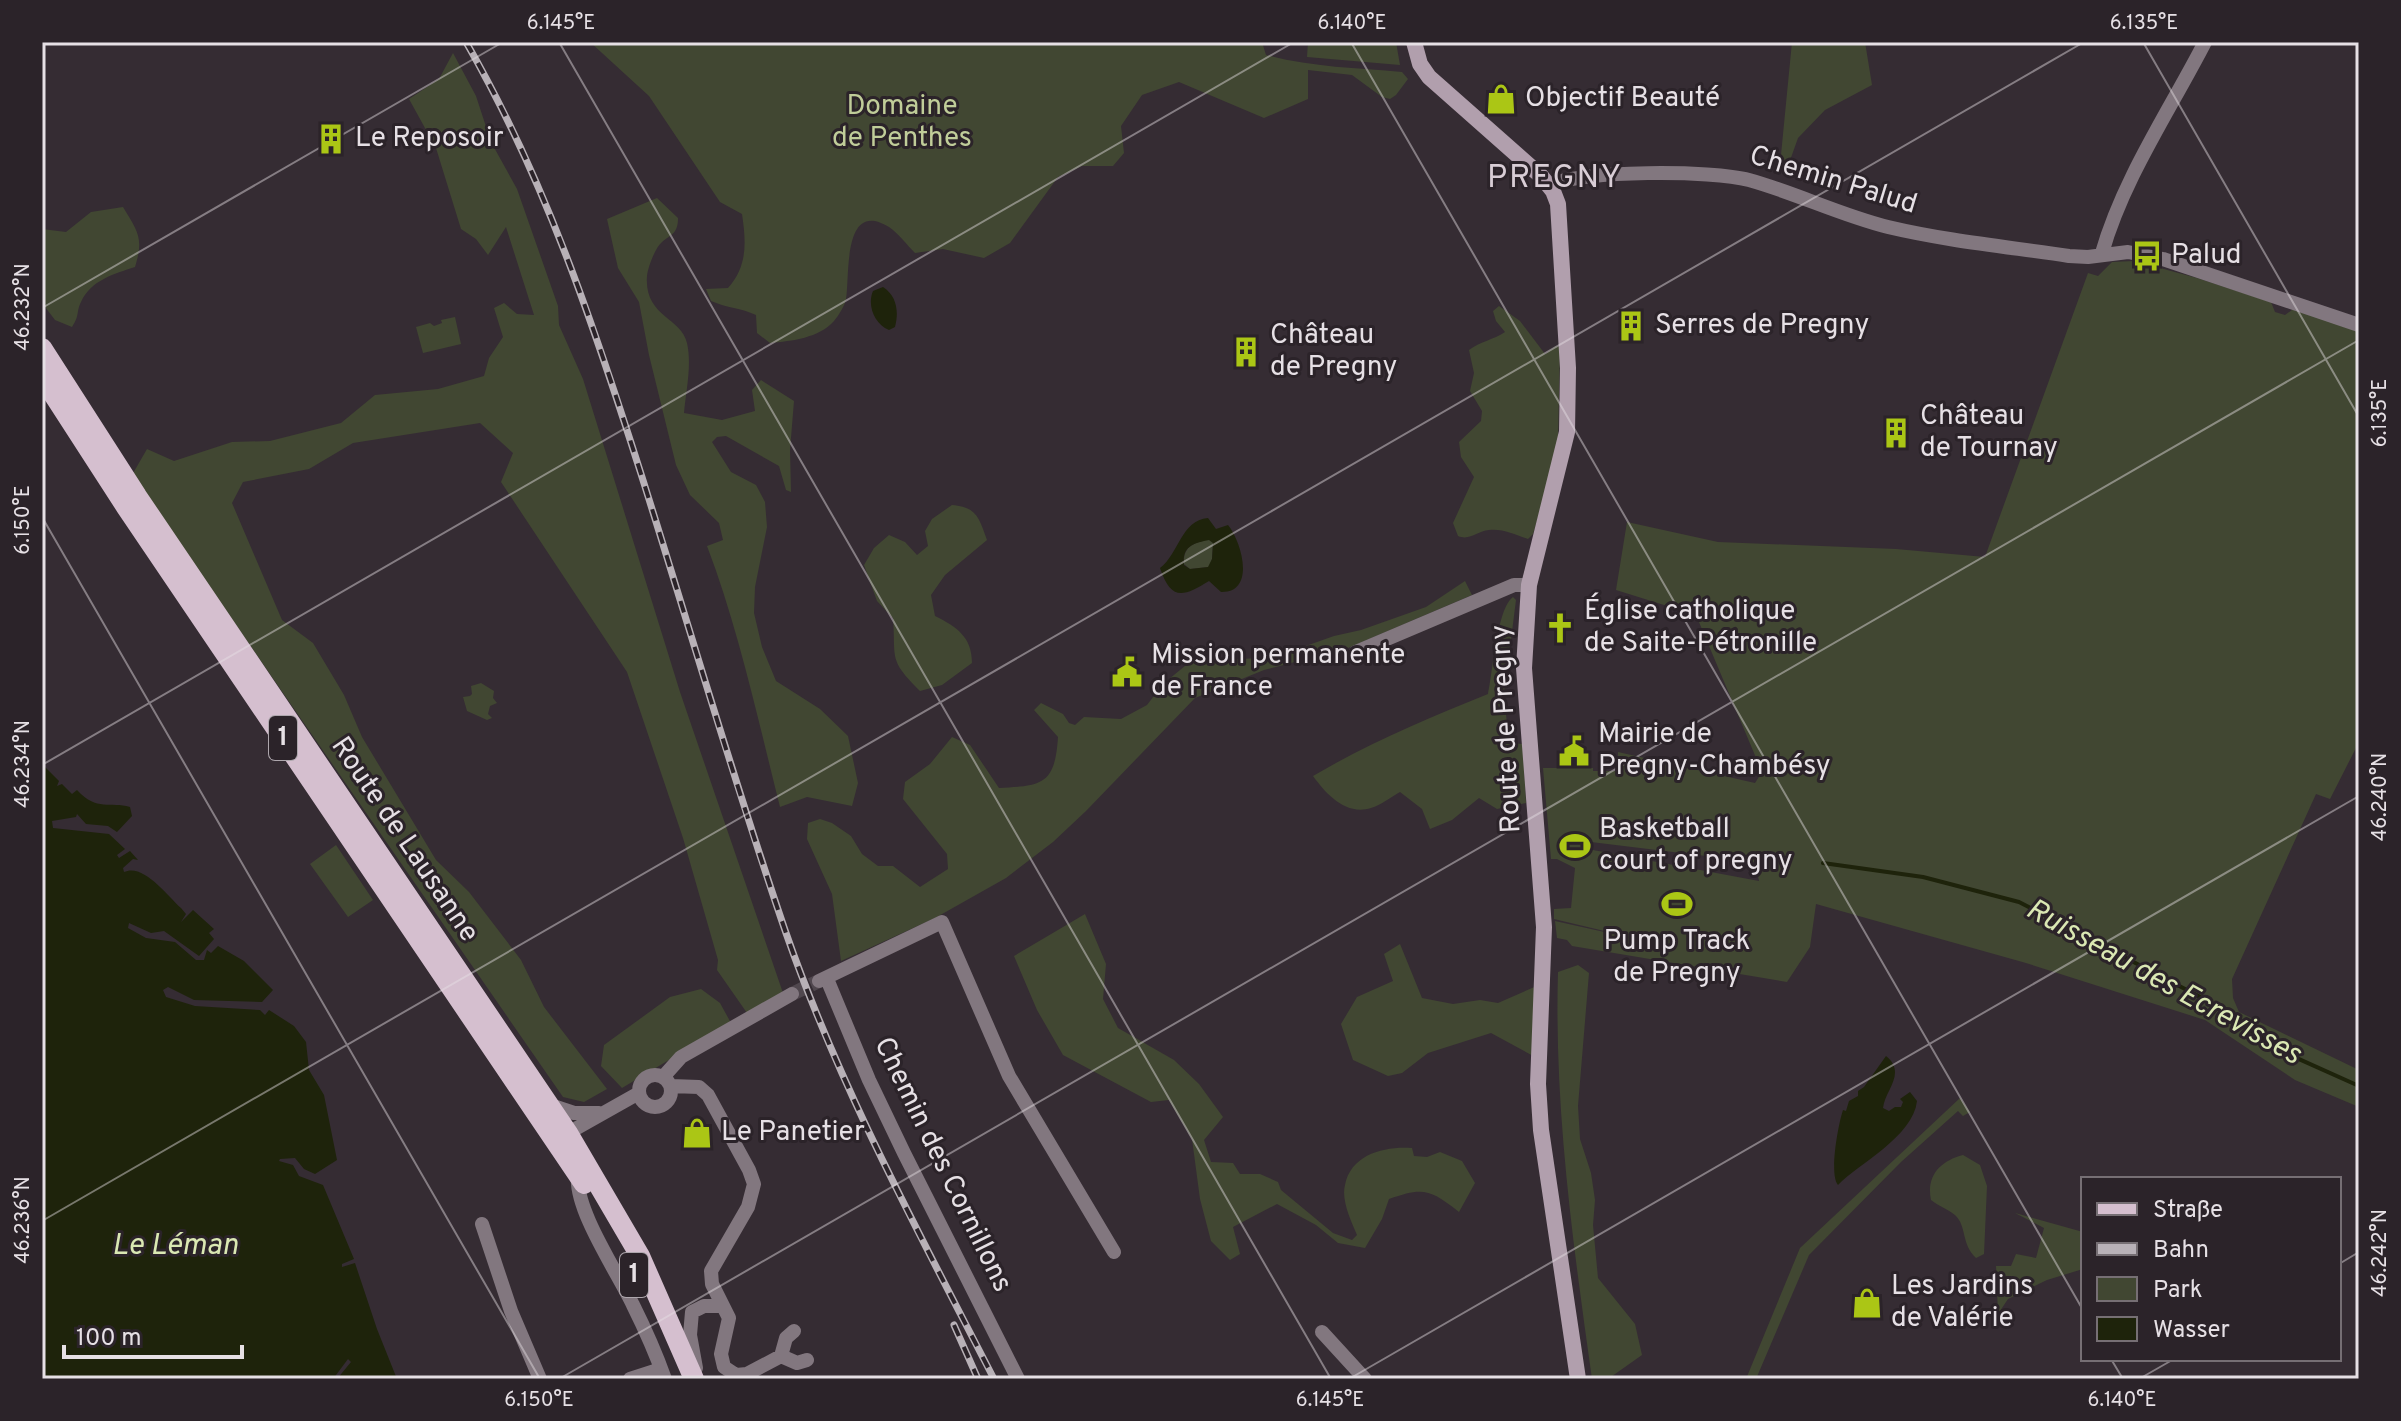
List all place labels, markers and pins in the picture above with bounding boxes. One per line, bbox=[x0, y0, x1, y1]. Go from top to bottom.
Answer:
place label: Objectif Beauté bbox=[1525, 81, 1720, 117]
shop icon: Objectif Beauté bbox=[1484, 82, 1518, 116]
place label: Le Reposoir bbox=[355, 121, 504, 157]
building icon: Le Reposoir bbox=[314, 122, 348, 156]
place label: Palud bbox=[2171, 238, 2242, 274]
bus stop icon: Palud bbox=[2130, 239, 2164, 273]
place label: Serres de Pregny bbox=[1655, 308, 1869, 344]
building icon: Serres de Pregny bbox=[1614, 309, 1648, 343]
place label: Château de Pregny bbox=[1270, 318, 1397, 386]
building icon: Château de Pregny bbox=[1229, 335, 1263, 369]
place label: Château de Tournay bbox=[1920, 399, 2058, 467]
building icon: Château de Tournay bbox=[1879, 416, 1913, 450]
place label: Église catholique de Saite-Pétronille bbox=[1584, 592, 1817, 662]
church icon: Église catholique de Saite-Pétronille bbox=[1543, 611, 1577, 645]
place label: Mission permanente de France bbox=[1151, 638, 1405, 706]
public building icon: Mission permanente de France bbox=[1110, 655, 1144, 689]
place label: Mairie de Pregny-Chambésy bbox=[1598, 717, 1831, 785]
public building icon: Mairie de Pregny-Chambésy bbox=[1557, 734, 1591, 768]
place label: Basketball court of pregny bbox=[1599, 812, 1792, 880]
sports icon: Basketball court of pregny bbox=[1558, 829, 1592, 863]
sports icon: Pump Track de Pregny bbox=[1660, 887, 1694, 921]
place label: Pump Track de Pregny bbox=[1604, 924, 1750, 992]
place label: Le Panetier bbox=[721, 1115, 865, 1151]
shop icon: Le Panetier bbox=[680, 1116, 714, 1150]
place label: Les Jardins de Valérie bbox=[1891, 1269, 2033, 1337]
shop icon: Les Jardins de Valérie bbox=[1850, 1286, 1884, 1320]

